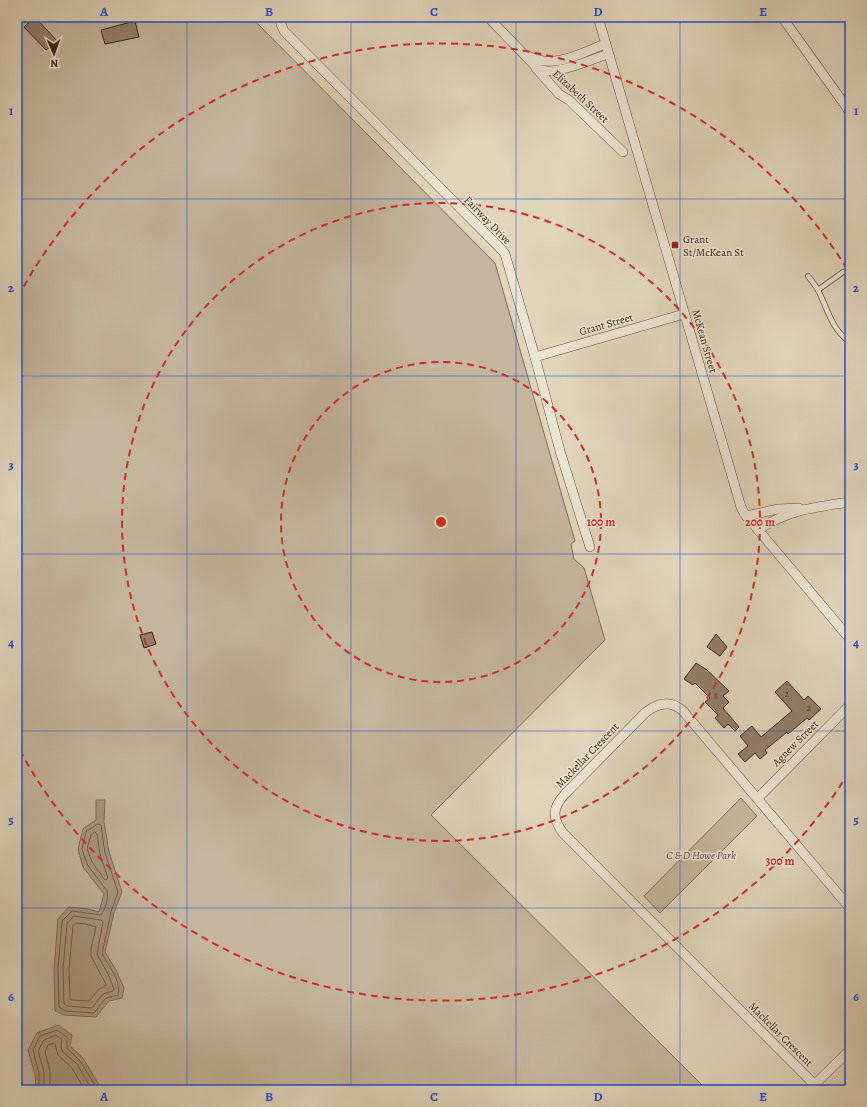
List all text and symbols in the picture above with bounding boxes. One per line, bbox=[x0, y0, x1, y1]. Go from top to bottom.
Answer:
text: A bbox=[99, 3, 109, 20]
text: B bbox=[265, 3, 273, 20]
text: C bbox=[430, 3, 438, 20]
text: D bbox=[593, 3, 603, 20]
text: E bbox=[759, 3, 767, 20]
north arrow bbox=[34, 34, 74, 74]
text: N bbox=[50, 56, 59, 71]
street label: Elizabeth Street bbox=[549, 66, 612, 127]
text: 1 bbox=[9, 102, 14, 119]
text: 1 bbox=[854, 102, 859, 119]
street label: Fairway Drive bbox=[461, 193, 515, 248]
place label: Grant St/McKean St bbox=[683, 232, 744, 260]
marker: Grant St/McKean St bbox=[670, 240, 680, 250]
text: 2 bbox=[8, 279, 15, 296]
text: 2 bbox=[853, 279, 860, 296]
street label: McKean Street bbox=[688, 308, 721, 375]
street label: Grant Street bbox=[578, 310, 635, 339]
text: 3 bbox=[8, 456, 14, 473]
text: 3 bbox=[853, 456, 859, 473]
text: 100 m bbox=[587, 514, 615, 530]
text: 200 m bbox=[745, 514, 775, 530]
centre of rings bbox=[434, 515, 448, 529]
text: 4 bbox=[8, 634, 14, 651]
text: 4 bbox=[853, 634, 859, 651]
house number: 2 bbox=[785, 688, 790, 700]
house number: 8 bbox=[714, 690, 718, 702]
house number: 2 bbox=[807, 702, 812, 714]
street label: Agnew Street bbox=[768, 717, 822, 771]
street label: Mackellar Crescent bbox=[552, 719, 623, 791]
text: 5 bbox=[8, 811, 14, 828]
text: 5 bbox=[853, 811, 859, 828]
park label: C & D Howe Park bbox=[666, 848, 736, 863]
text: 300 m bbox=[765, 853, 795, 869]
text: 6 bbox=[8, 988, 14, 1005]
text: 6 bbox=[853, 988, 859, 1005]
street label: Mackellar Crescent bbox=[745, 999, 816, 1070]
text: A bbox=[99, 1088, 109, 1105]
text: B bbox=[265, 1088, 273, 1105]
text: C bbox=[430, 1088, 438, 1105]
text: D bbox=[593, 1088, 603, 1105]
text: E bbox=[759, 1088, 767, 1105]

